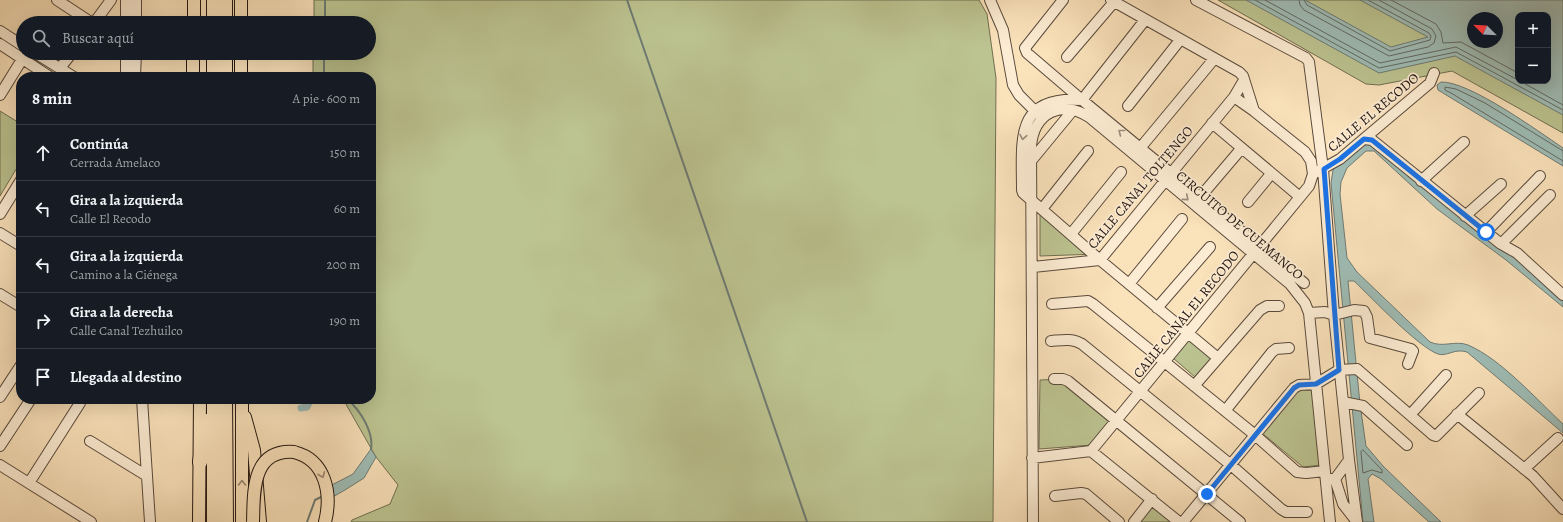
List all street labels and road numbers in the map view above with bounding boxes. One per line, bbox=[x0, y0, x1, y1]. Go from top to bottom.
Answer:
street label: CALLE EL RECODO bbox=[1323, 68, 1423, 156]
street label: CALLE CANAL TOLTENGO bbox=[1083, 122, 1198, 253]
street label: CIRCUITO DE CUEMANCO bbox=[1172, 166, 1308, 285]
street label: CALLE CANAL EL RECODO bbox=[1129, 246, 1244, 382]

